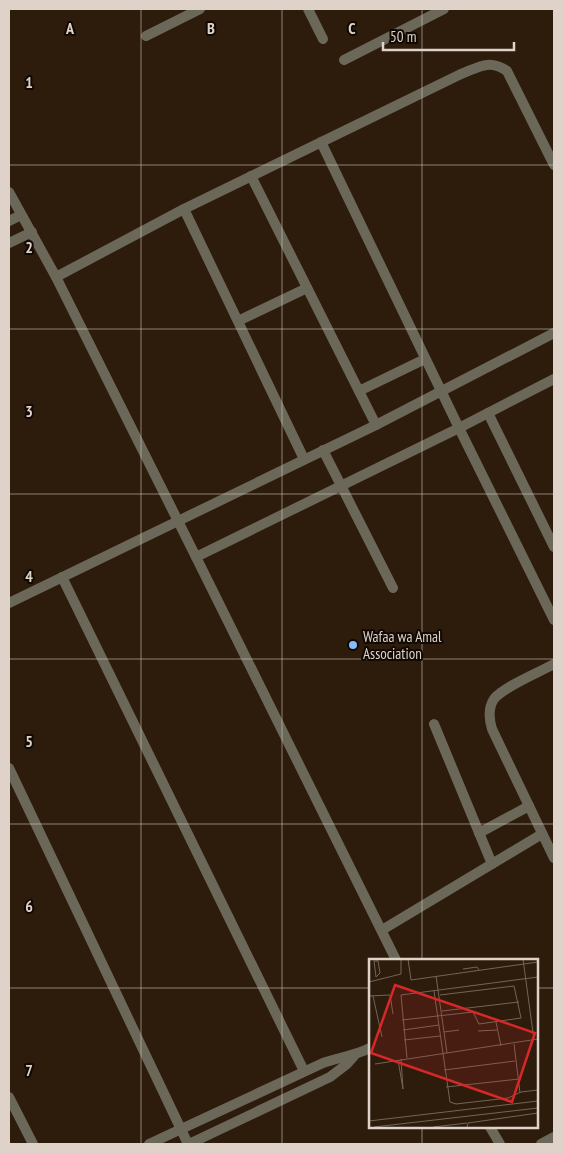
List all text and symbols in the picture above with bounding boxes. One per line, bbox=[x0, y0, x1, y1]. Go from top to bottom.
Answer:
text: A bbox=[65, 18, 75, 38]
text: B bbox=[207, 18, 215, 38]
text: C bbox=[348, 18, 356, 38]
scale bar bbox=[383, 20, 514, 52]
text: 50 m bbox=[390, 27, 416, 46]
text: 1 bbox=[25, 72, 33, 92]
text: 2 bbox=[25, 237, 33, 257]
text: 3 bbox=[25, 401, 33, 421]
text: 4 bbox=[25, 566, 33, 586]
place label: Wafaa wa Amal Association bbox=[363, 627, 442, 663]
marker: Wafaa wa Amal Association bbox=[347, 639, 359, 651]
text: 5 bbox=[25, 731, 33, 751]
text: 6 bbox=[25, 896, 33, 916]
inset map bbox=[369, 959, 538, 1128]
text: 7 bbox=[25, 1060, 33, 1080]

